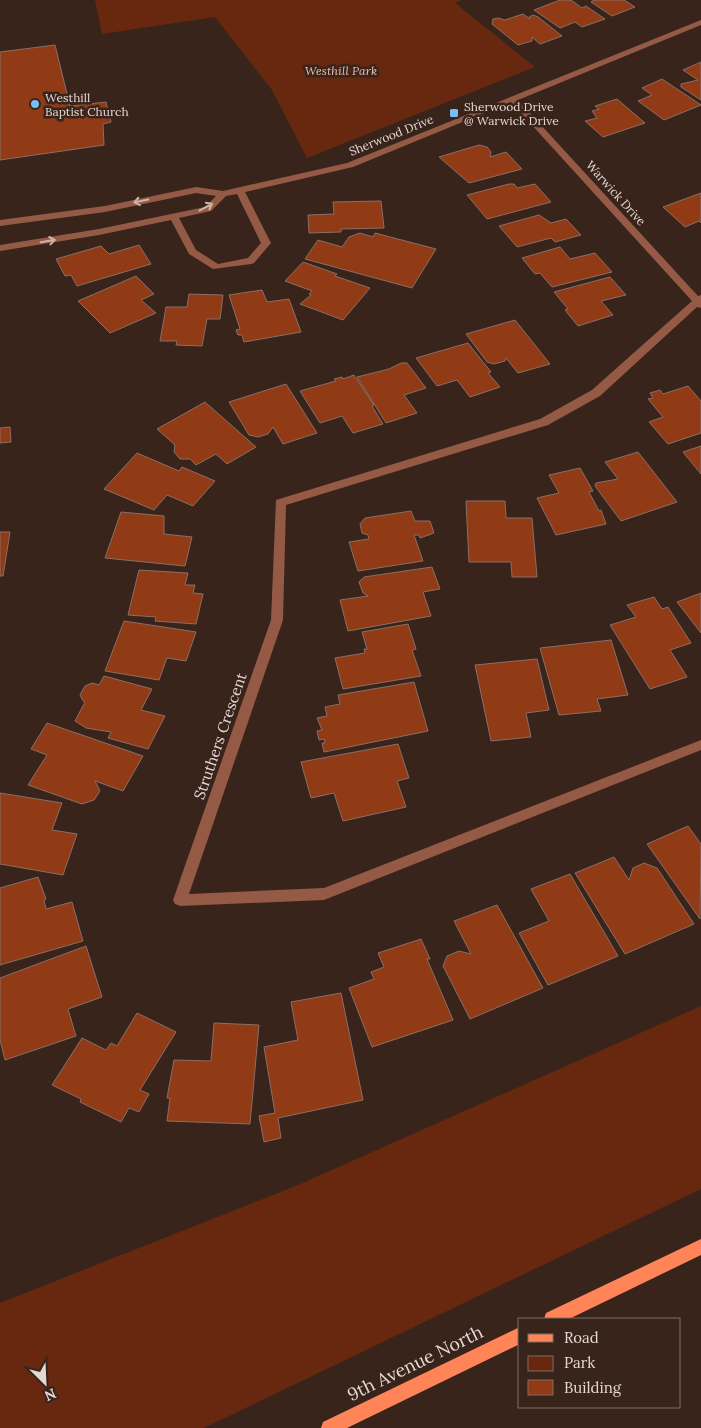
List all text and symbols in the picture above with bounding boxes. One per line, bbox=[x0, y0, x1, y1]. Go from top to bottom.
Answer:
park label: Westhill Park bbox=[305, 63, 377, 78]
place label: Westhill Baptist Church bbox=[45, 90, 129, 119]
marker: Westhill Baptist Church bbox=[29, 98, 41, 110]
place label: Sherwood Drive @ Warwick Drive bbox=[464, 99, 559, 128]
marker: Sherwood Drive @ Warwick Drive bbox=[448, 107, 460, 119]
street label: Sherwood Drive bbox=[347, 111, 436, 159]
street label: Warwick Drive bbox=[583, 158, 649, 229]
one-way arrow bbox=[133, 197, 149, 207]
one-way arrow bbox=[199, 202, 214, 212]
one-way arrow bbox=[40, 235, 56, 245]
street label: Struthers Crescent bbox=[189, 670, 251, 802]
legend bbox=[518, 1318, 681, 1408]
street label: 9th Avenue North bbox=[343, 1320, 487, 1406]
text: Road bbox=[564, 1328, 599, 1347]
text: Park bbox=[564, 1353, 595, 1372]
north arrow bbox=[20, 1358, 70, 1408]
text: Building bbox=[564, 1378, 622, 1397]
text: N bbox=[42, 1384, 59, 1405]

